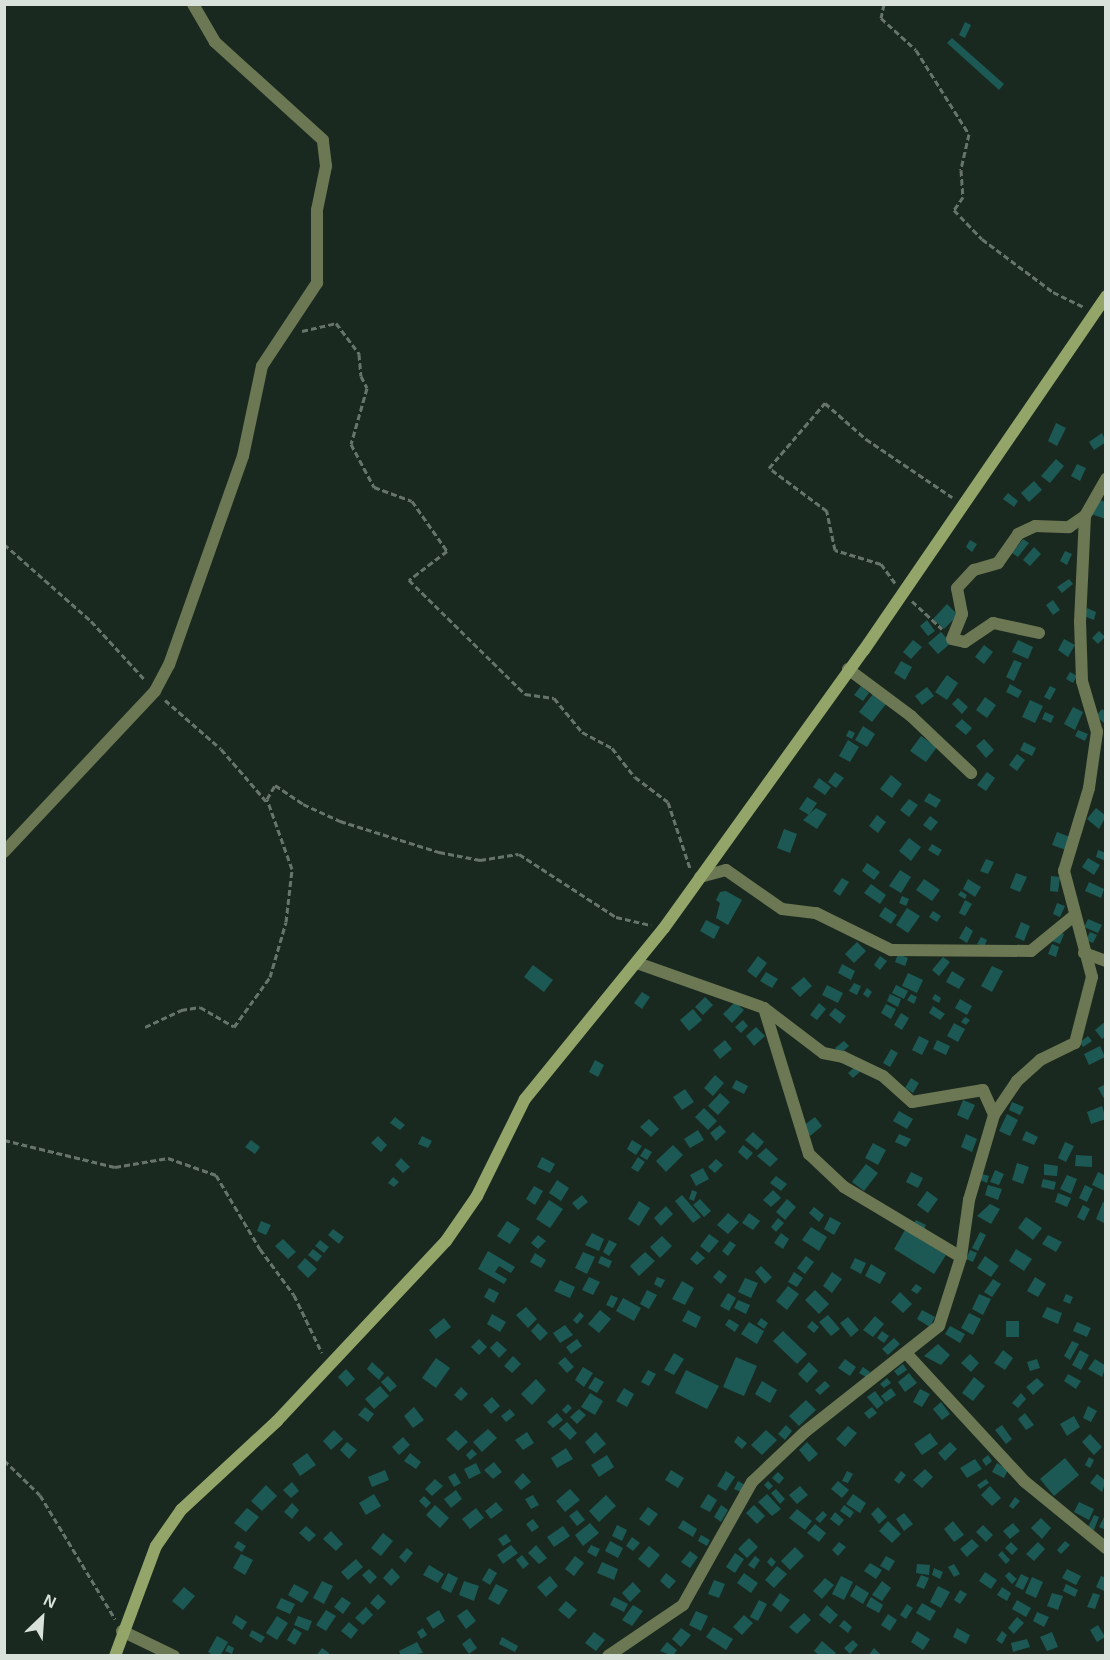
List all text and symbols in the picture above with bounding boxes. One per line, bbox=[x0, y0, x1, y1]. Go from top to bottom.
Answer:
north arrow bbox=[12, 1588, 72, 1648]
text: N bbox=[41, 1591, 59, 1611]

